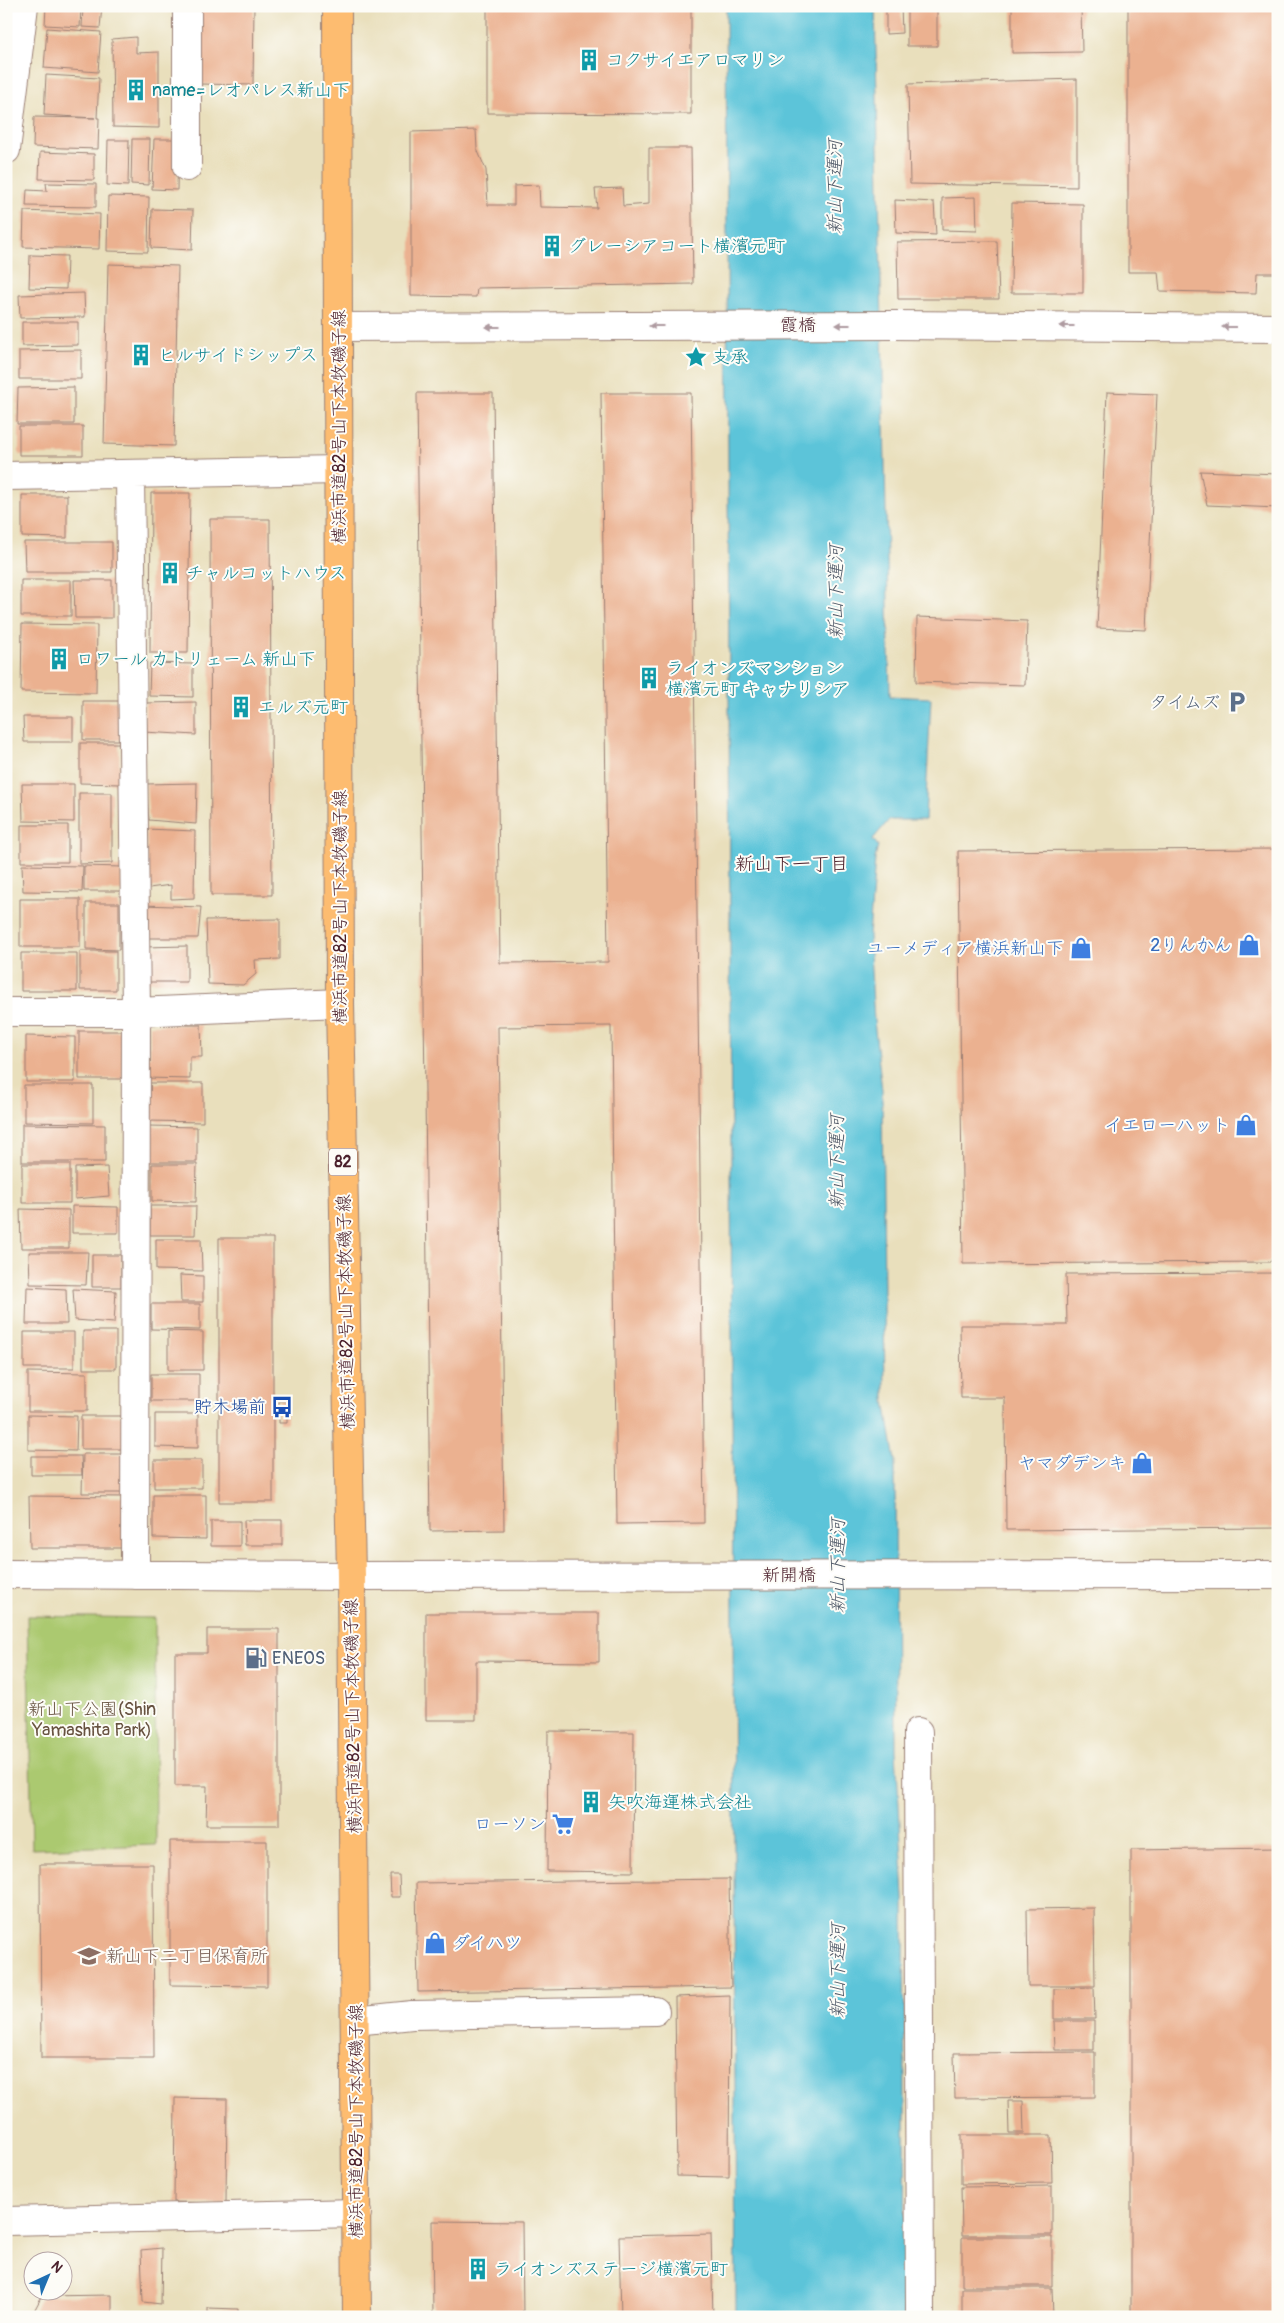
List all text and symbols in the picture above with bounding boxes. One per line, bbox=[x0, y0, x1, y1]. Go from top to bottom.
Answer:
building icon: コクサイエアロマリン bbox=[576, 47, 602, 73]
place label: コクサイエアロマリン bbox=[606, 49, 785, 72]
building icon: name=レオパレス新山下 bbox=[123, 77, 149, 103]
place label: name=レオパレス新山下 bbox=[152, 79, 350, 102]
water label: 新山下運河 bbox=[823, 137, 847, 235]
building icon: グレーシアコート横濱元町 bbox=[539, 233, 565, 259]
place label: グレーシアコート横濱元町 bbox=[568, 235, 785, 258]
street label: 横浜市道82号山下本牧磯子線 bbox=[328, 309, 351, 545]
street label: 霞橋 bbox=[780, 314, 816, 337]
one-way arrow bbox=[835, 321, 851, 329]
one-way arrow bbox=[647, 322, 663, 330]
one-way arrow bbox=[1058, 322, 1074, 330]
one-way arrow bbox=[485, 323, 501, 331]
one-way arrow bbox=[1221, 323, 1237, 331]
building icon: ヒルサイドシップス bbox=[128, 342, 154, 368]
place label: ヒルサイドシップス bbox=[158, 344, 318, 367]
place icon: 支承 bbox=[683, 344, 709, 370]
place label: 支承 bbox=[712, 346, 748, 369]
water label: 新山下運河 bbox=[824, 542, 848, 640]
building icon: チャルコットハウス bbox=[157, 560, 183, 586]
place label: チャルコットハウス bbox=[186, 562, 347, 585]
building icon: ロワール カトリェーム 新山下 bbox=[46, 646, 72, 672]
place label: ロワール カトリェーム 新山下 bbox=[76, 648, 316, 671]
place label: ライオンズマンション 横濱元町 キャナリシア bbox=[666, 657, 850, 701]
building icon: ライオンズマンション 横濱元町 キャナリシア bbox=[636, 665, 662, 691]
parking icon: タイムズ bbox=[1224, 689, 1250, 715]
place label: タイムズ bbox=[1149, 691, 1220, 714]
building icon: エルズ元町 bbox=[228, 694, 254, 720]
place label: エルズ元町 bbox=[258, 696, 348, 719]
street label: 横浜市道82号山下本牧磯子線 bbox=[329, 789, 352, 1025]
district label: 新山下一丁目 bbox=[735, 852, 849, 876]
shop icon: 2りんかん bbox=[1236, 932, 1262, 958]
place label: 2りんかん bbox=[1150, 934, 1232, 957]
shop icon: ユーメディア横浜新山下 bbox=[1068, 935, 1094, 961]
place label: ユーメディア横浜新山下 bbox=[867, 937, 1064, 960]
water label: 新山下運河 bbox=[825, 1112, 849, 1210]
shop icon: イエローハット bbox=[1233, 1112, 1259, 1138]
place label: イエローハット bbox=[1104, 1114, 1230, 1137]
road number: 82 bbox=[329, 1148, 357, 1176]
street label: 横浜市道82号山下本牧磯子線 bbox=[332, 1194, 360, 1430]
bus stop icon: 貯木場前 bbox=[269, 1394, 295, 1420]
place label: 貯木場前 bbox=[194, 1396, 266, 1419]
shop icon: ヤマダデンキ bbox=[1129, 1450, 1155, 1476]
place label: ヤマダデンキ bbox=[1018, 1452, 1126, 1475]
water label: 新山下運河 bbox=[826, 1516, 850, 1614]
street label: 新開橋 bbox=[762, 1564, 816, 1587]
street label: 横浜市道82号山下本牧磯子線 bbox=[339, 1598, 367, 1834]
fuel station icon: ENEOS bbox=[243, 1645, 269, 1671]
place label: ENEOS bbox=[272, 1647, 325, 1670]
park label: 新山下公園(Shin Yamashita Park) bbox=[28, 1698, 156, 1742]
building icon: 矢吹海運株式会社 bbox=[578, 1789, 604, 1815]
place label: 矢吹海運株式会社 bbox=[608, 1791, 752, 1814]
supermarket icon: ローソン bbox=[550, 1811, 576, 1837]
place label: ローソン bbox=[474, 1813, 546, 1836]
water label: 新山下運河 bbox=[826, 1921, 850, 2019]
shop icon: ダイハツ bbox=[422, 1930, 448, 1956]
place label: ダイハツ bbox=[452, 1932, 522, 1955]
school or university icon: 新山下二丁目保育所 bbox=[76, 1943, 102, 1969]
place label: 新山下二丁目保育所 bbox=[106, 1945, 268, 1968]
street label: 横浜市道82号山下本牧磯子線 bbox=[345, 2003, 368, 2239]
north arrow bbox=[22, 2250, 72, 2300]
building icon: ライオンズステージ横濱元町 bbox=[465, 2256, 491, 2282]
text: N bbox=[47, 2258, 66, 2276]
place label: ライオンズステージ横濱元町 bbox=[494, 2258, 728, 2281]

